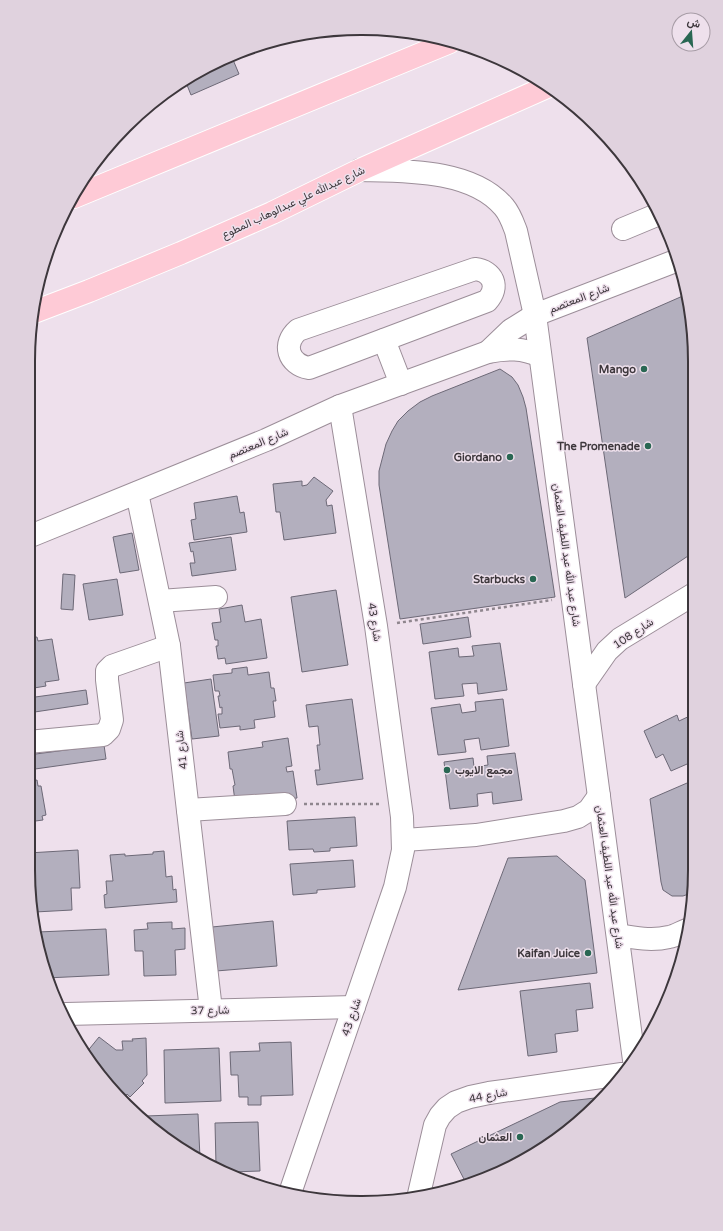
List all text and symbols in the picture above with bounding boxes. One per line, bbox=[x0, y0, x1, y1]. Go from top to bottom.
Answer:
north arrow bbox=[671, 12, 711, 52]
text: ش bbox=[686, 15, 702, 31]
street label: شارع عبدالله علي عبدالوهاب المطوع bbox=[220, 163, 368, 244]
street label: شارع المعتصم bbox=[547, 281, 612, 317]
place label: Mango bbox=[599, 363, 636, 377]
marker: Mango bbox=[639, 364, 649, 374]
street label: شارع المعتصم bbox=[226, 425, 291, 463]
place label: The Promenade bbox=[556, 440, 641, 453]
marker: The Promenade bbox=[643, 441, 653, 451]
place label: Giordano bbox=[454, 451, 502, 464]
marker: Giordano bbox=[505, 452, 515, 462]
street label: شارع عبد الله عبد اللطيف العثمان bbox=[549, 483, 583, 628]
place label: Starbucks bbox=[473, 573, 526, 586]
marker: Starbucks bbox=[528, 574, 538, 584]
street label: شارع 43 bbox=[364, 602, 384, 643]
street label: شارع 108 bbox=[611, 615, 657, 652]
street label: شارع 41 bbox=[173, 729, 191, 770]
place label: مجمع الايوب bbox=[455, 764, 513, 778]
marker: مجمع الايوب bbox=[442, 765, 452, 775]
street label: شارع عبد الله عبد اللطيف العثمان bbox=[592, 805, 626, 950]
place label: Kaifan Juice bbox=[517, 947, 581, 960]
marker: Kaifan Juice bbox=[583, 948, 593, 958]
street label: شارع 43 bbox=[339, 996, 365, 1038]
street label: شارع 37 bbox=[190, 1004, 230, 1018]
street label: شارع 44 bbox=[468, 1085, 509, 1107]
place label: العثمان bbox=[479, 1131, 512, 1144]
marker: العثمان bbox=[515, 1132, 525, 1142]

